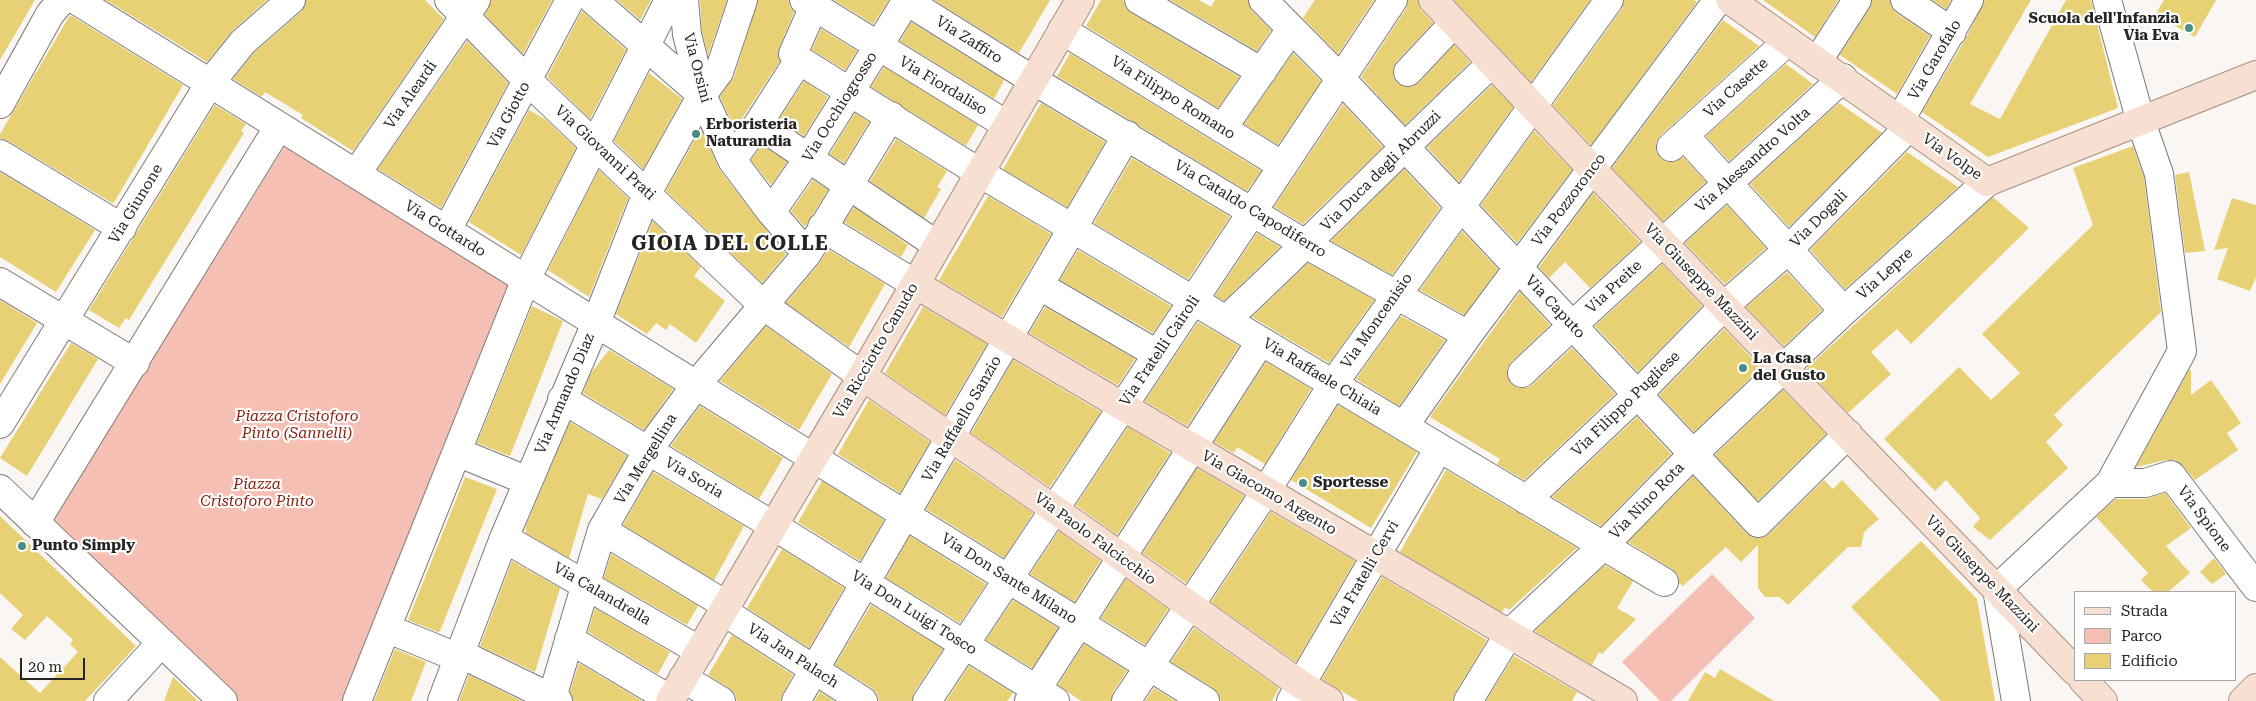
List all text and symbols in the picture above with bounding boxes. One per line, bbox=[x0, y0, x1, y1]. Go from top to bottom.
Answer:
place label: Scuola dell'Infanzia Via Eva bbox=[2029, 10, 2179, 45]
street label: Via Zaffiro bbox=[932, 12, 1006, 68]
street label: Via Garofalo bbox=[1905, 17, 1965, 103]
marker: Scuola dell'Infanzia Via Eva bbox=[2183, 22, 2195, 34]
street label: Via Orsini bbox=[679, 31, 715, 105]
street label: Via Occhiogrosso bbox=[799, 49, 881, 165]
street label: Via Filippo Romano bbox=[1108, 52, 1238, 144]
street label: Via Fiordaliso bbox=[896, 53, 990, 119]
street label: Via Casette bbox=[1700, 54, 1772, 122]
street label: Via Aleardi bbox=[381, 57, 441, 133]
street label: Via Giotto bbox=[484, 78, 534, 152]
street label: Via Giovanni Prati bbox=[551, 102, 659, 204]
street label: Via Alessandro Volta bbox=[1692, 104, 1814, 216]
street label: Via Duca degli Abruzzi bbox=[1317, 107, 1445, 235]
place label: Erboristeria Naturandia bbox=[706, 116, 797, 151]
marker: Erboristeria Naturandia bbox=[690, 128, 702, 140]
street label: Via Volpe bbox=[1919, 130, 1985, 184]
street label: Via Pozzoronco bbox=[1528, 150, 1610, 250]
street label: Via Cataldo Capodiferro bbox=[1171, 156, 1329, 262]
street label: Via Giunone bbox=[105, 161, 167, 247]
street label: Via Dogali bbox=[1787, 187, 1851, 251]
street label: Via Gottardo bbox=[401, 197, 489, 261]
street label: Via Giuseppe Mazzini bbox=[1640, 220, 1762, 344]
district label: GIOIA DEL COLLE bbox=[629, 232, 831, 256]
street label: Via Lepre bbox=[1853, 244, 1917, 304]
street label: Via Preite bbox=[1582, 257, 1646, 317]
street label: Via Moncenisio bbox=[1337, 270, 1417, 372]
street label: Via Caputo bbox=[1521, 272, 1589, 342]
street label: Via Ricciotto Canudo bbox=[830, 280, 922, 422]
street label: Via Fratelli Cairoli bbox=[1116, 292, 1204, 410]
street label: Via Armando Diaz bbox=[531, 331, 599, 457]
street label: Via Raffaele Chiaia bbox=[1259, 334, 1385, 420]
street label: Via Filippo Pugliese bbox=[1568, 348, 1684, 460]
place label: La Casa del Gusto bbox=[1753, 350, 1825, 385]
street label: Via Raffaello Sanzio bbox=[918, 353, 1006, 485]
marker: La Casa del Gusto bbox=[1737, 362, 1749, 374]
park label: Piazza Cristoforo Pinto (Sannelli) bbox=[236, 408, 358, 443]
street label: Via Mergellina bbox=[611, 410, 681, 508]
street label: Via Giacomo Argento bbox=[1198, 447, 1340, 539]
street label: Via Soria bbox=[661, 454, 727, 502]
street label: Via Nino Rota bbox=[1606, 459, 1688, 543]
place label: Sportesse bbox=[1313, 474, 1388, 492]
park label: Piazza Cristoforo Pinto bbox=[200, 476, 314, 511]
marker: Sportesse bbox=[1297, 477, 1309, 489]
street label: Via Spione bbox=[2173, 482, 2235, 556]
street label: Via Paolo Falcicchio bbox=[1031, 489, 1159, 589]
street label: Via Giuseppe Mazzini bbox=[1921, 512, 2043, 636]
street label: Via Fratelli Cervi bbox=[1327, 517, 1403, 631]
street label: Via Don Sante Milano bbox=[938, 530, 1080, 628]
place label: Punto Simply bbox=[32, 537, 135, 555]
marker: Punto Simply bbox=[16, 540, 28, 552]
street label: Via Calandrella bbox=[550, 559, 654, 629]
street label: Via Don Luigi Tosco bbox=[848, 567, 980, 659]
legend bbox=[2074, 591, 2236, 681]
text: Strada bbox=[2121, 602, 2168, 620]
street label: Via Jan Palach bbox=[744, 620, 842, 692]
text: Parco bbox=[2121, 627, 2162, 645]
scale bar bbox=[22, 648, 88, 680]
text: Edificio bbox=[2121, 652, 2178, 670]
text: 20 m bbox=[28, 658, 62, 676]

